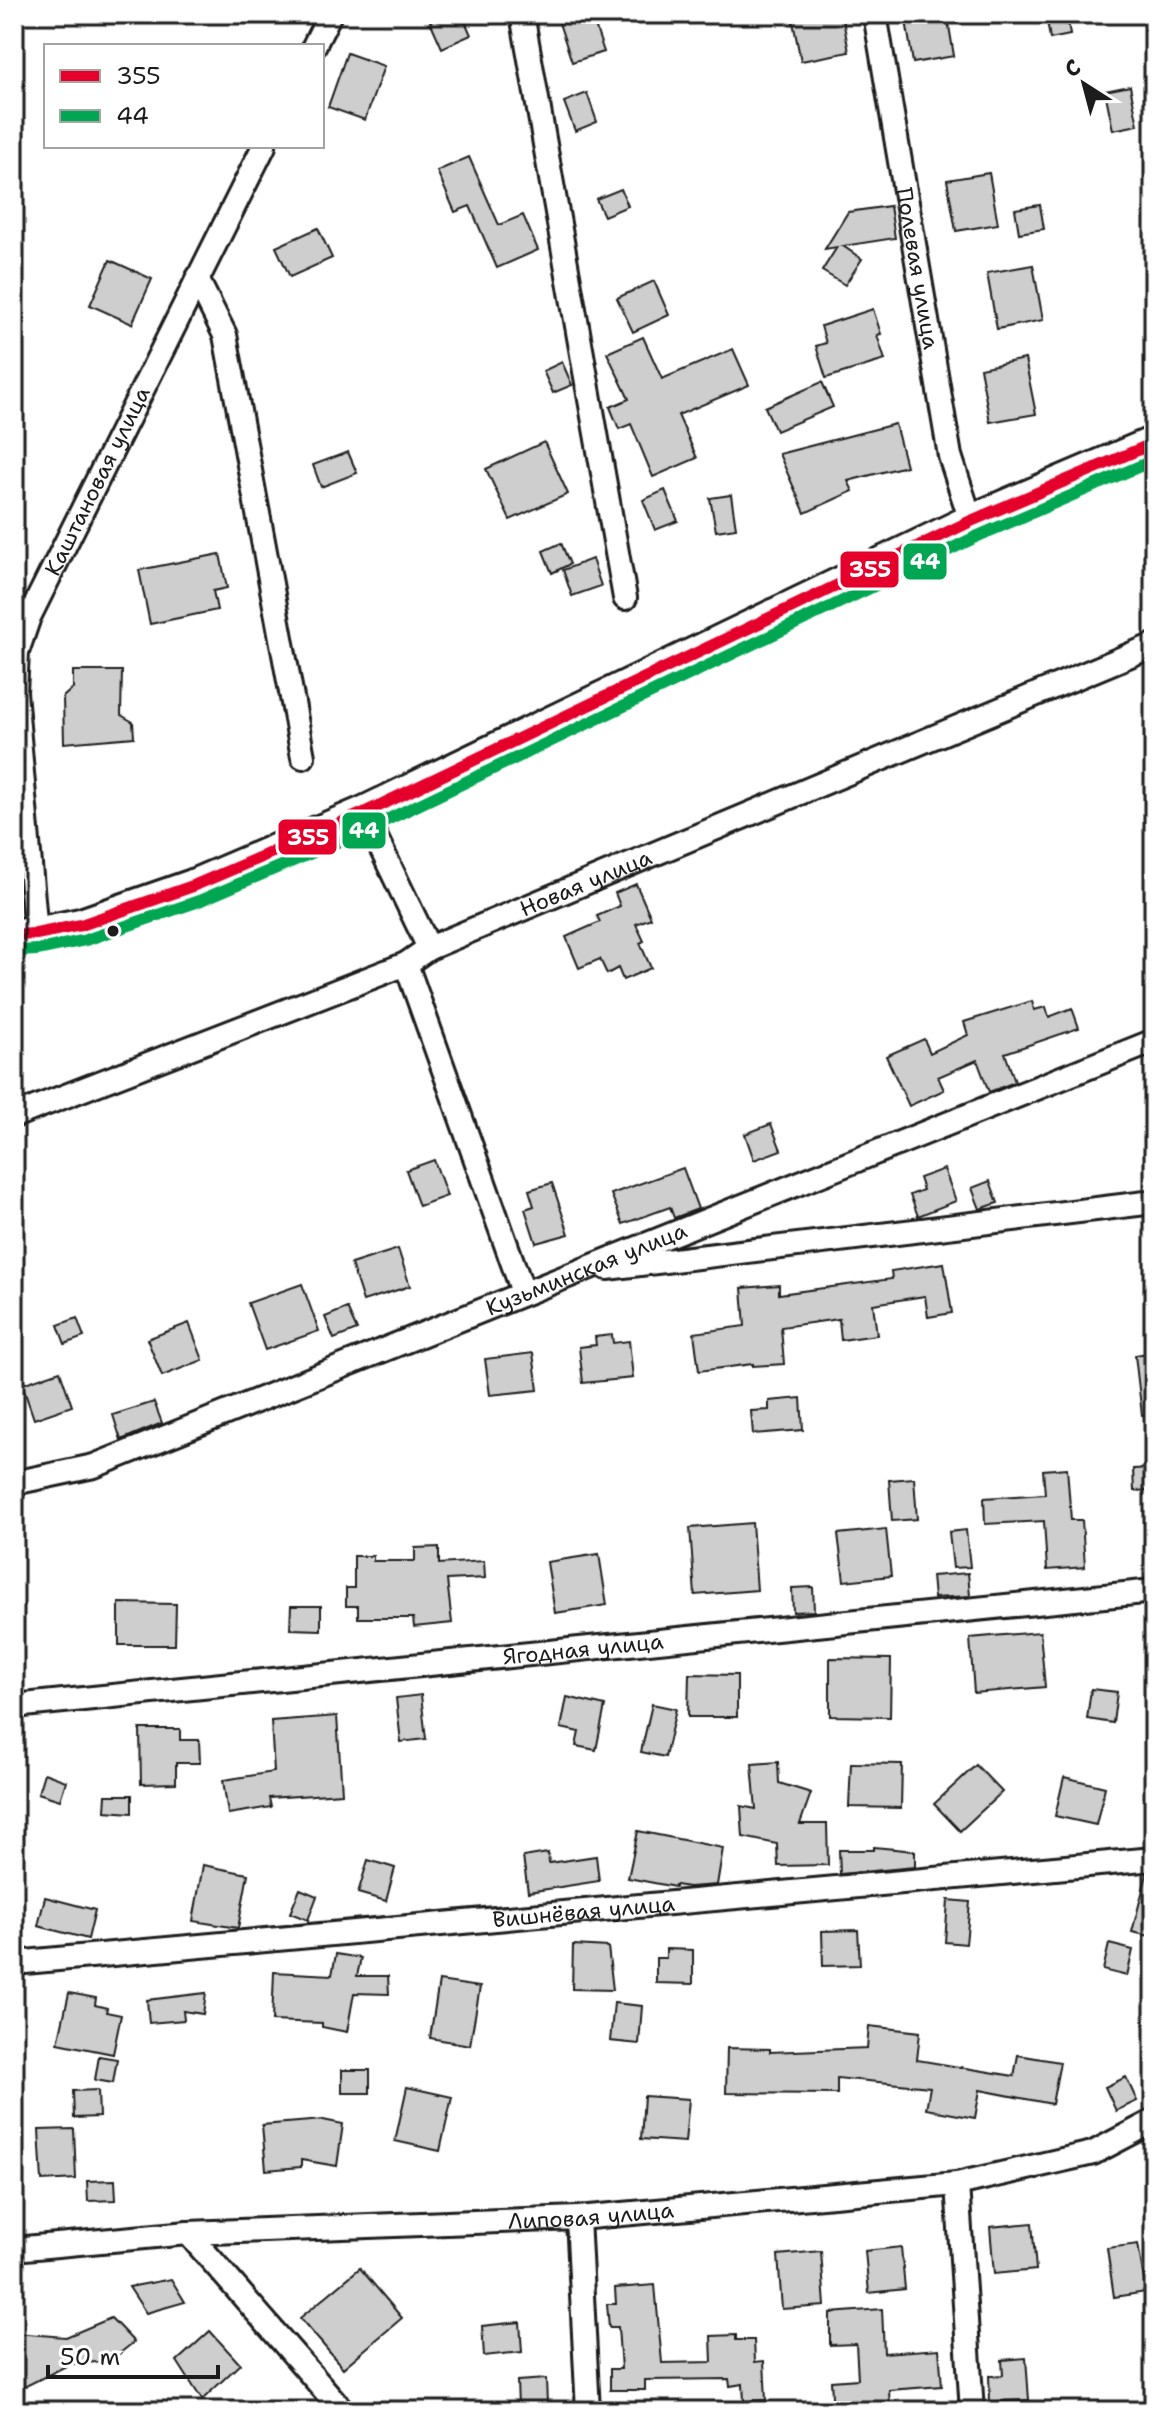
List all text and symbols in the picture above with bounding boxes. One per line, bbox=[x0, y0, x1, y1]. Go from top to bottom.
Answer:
legend bbox=[44, 44, 324, 148]
north arrow bbox=[1044, 44, 1124, 124]
text: С bbox=[1059, 53, 1087, 84]
text: 355 bbox=[116, 60, 161, 92]
text: 44 bbox=[116, 100, 149, 132]
street label: Полевая улица bbox=[890, 185, 946, 352]
street label: Каштановая улица bbox=[38, 382, 157, 581]
line badge: 44 bbox=[902, 542, 948, 581]
text: 44 bbox=[910, 547, 941, 576]
line badge: 355 bbox=[839, 550, 900, 589]
text: 355 bbox=[849, 555, 891, 584]
line badge: 44 bbox=[341, 811, 387, 850]
text: 44 bbox=[349, 816, 380, 845]
line badge: 355 bbox=[277, 818, 338, 856]
text: 355 bbox=[287, 823, 329, 852]
street label: Новая улица bbox=[515, 842, 656, 924]
unlabelled marker bbox=[105, 923, 121, 939]
street label: Кузьминская улица bbox=[482, 1216, 691, 1322]
street label: Ягодная улица bbox=[502, 1627, 665, 1672]
street label: Вишнёвая улица bbox=[491, 1889, 676, 1934]
street label: Липовая улица bbox=[507, 2195, 675, 2236]
scale bar bbox=[48, 2329, 218, 2379]
text: 50 m bbox=[60, 2341, 120, 2373]

